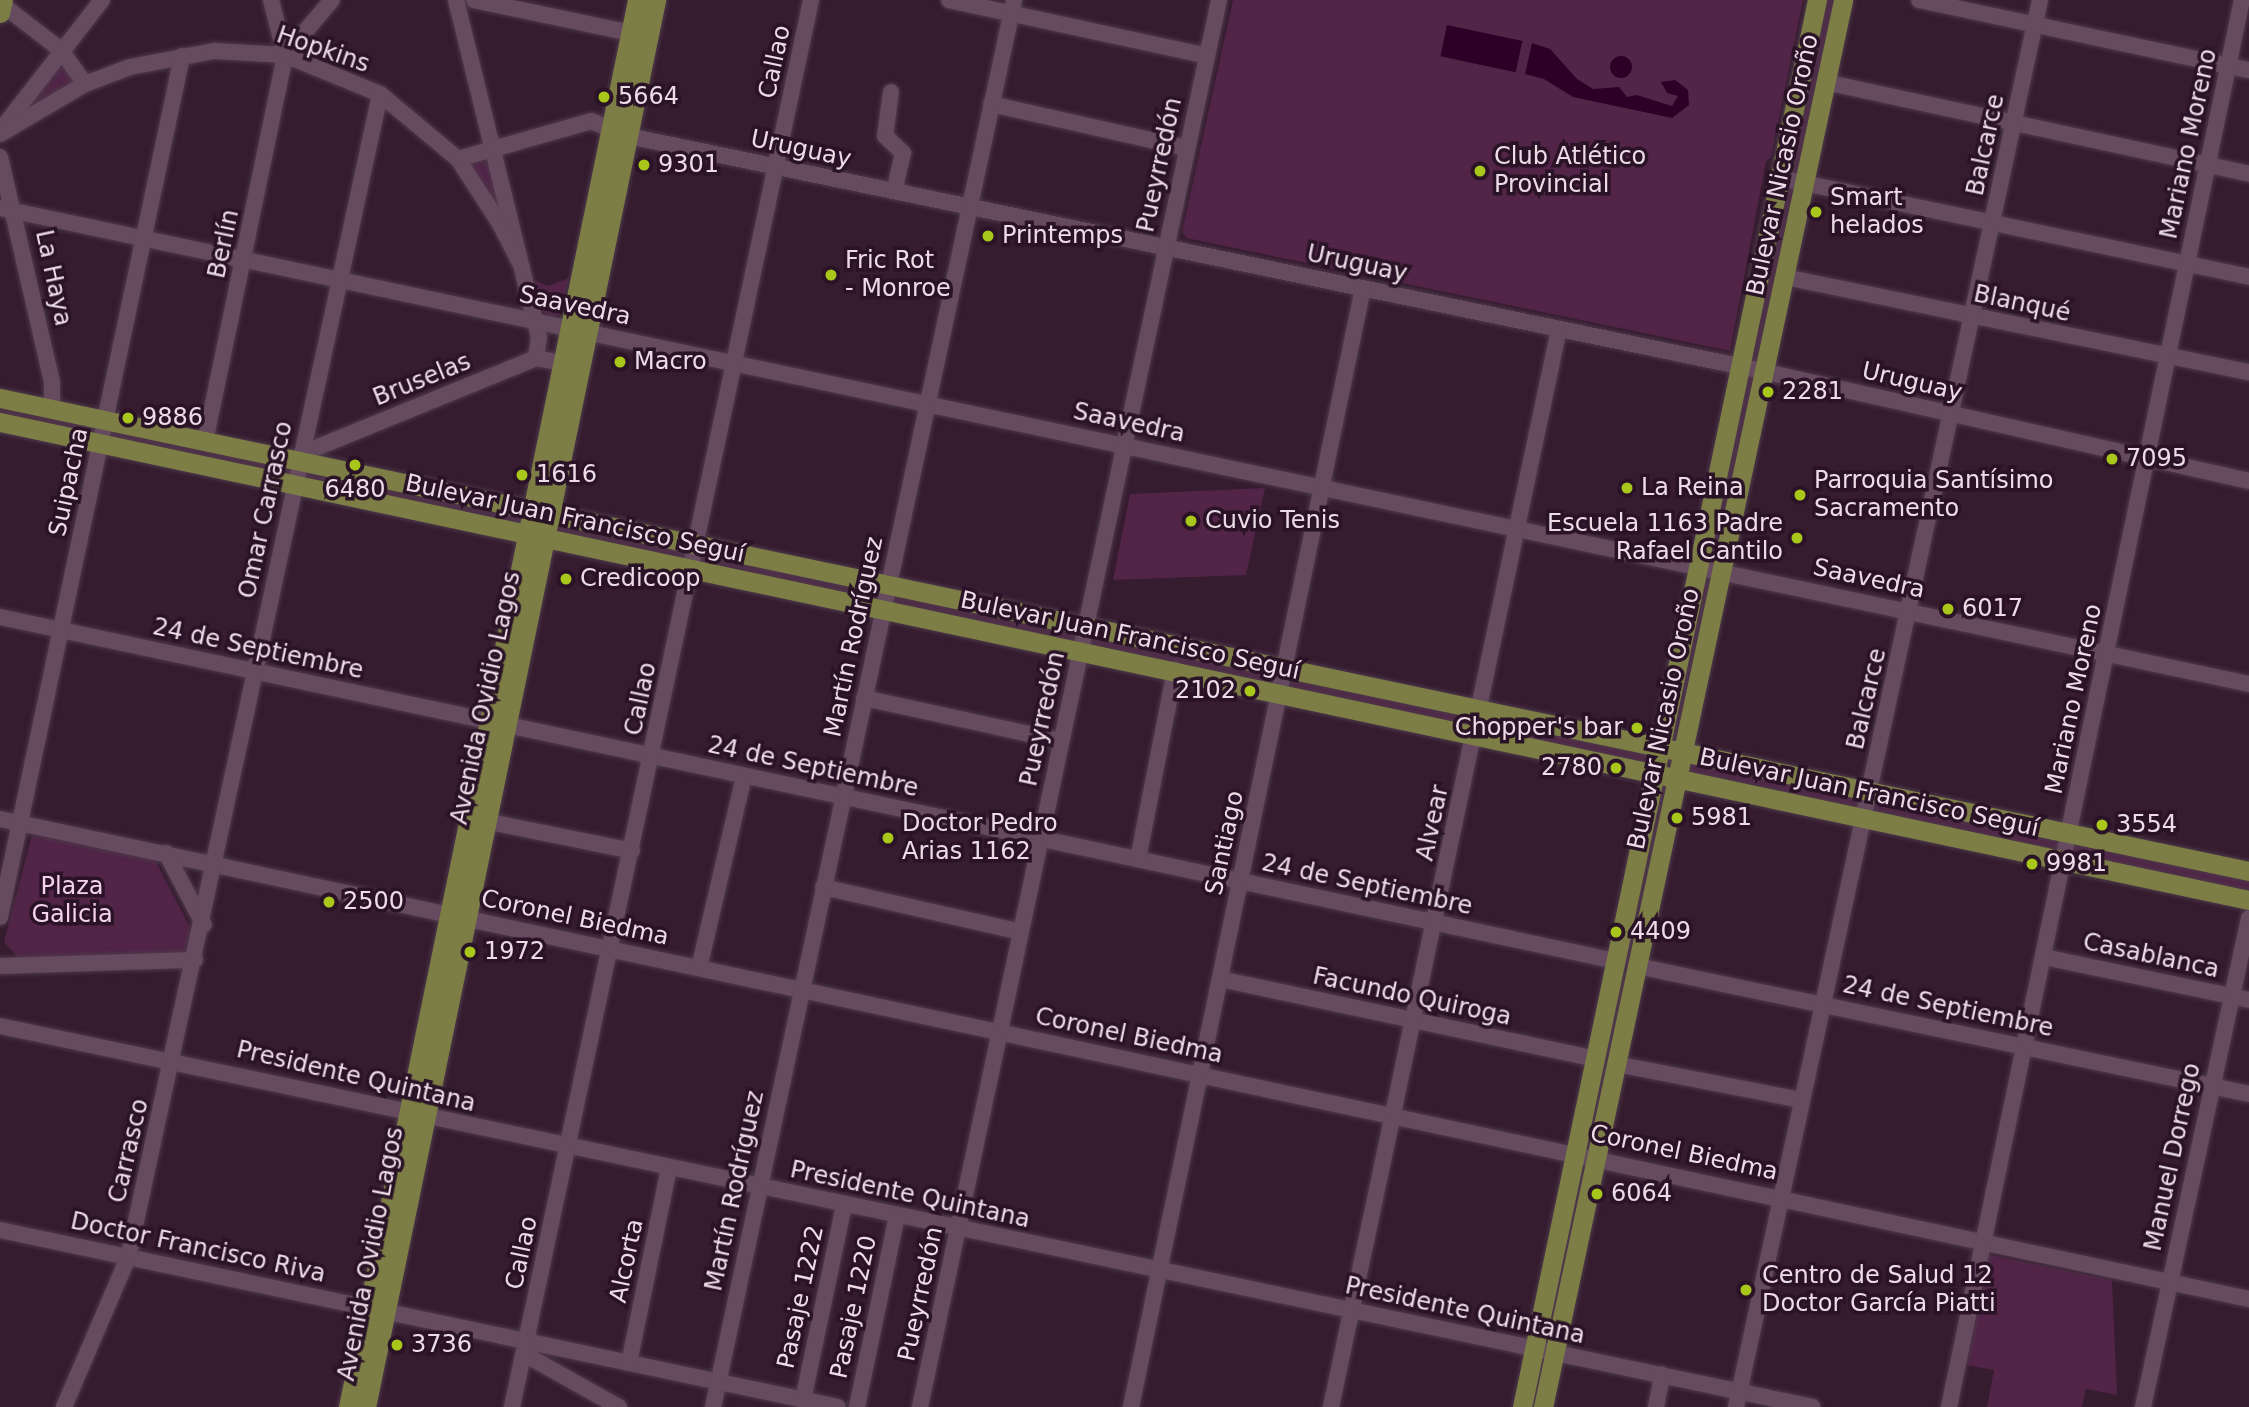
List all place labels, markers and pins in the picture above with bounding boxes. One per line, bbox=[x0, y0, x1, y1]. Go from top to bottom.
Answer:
place label: 5664 bbox=[618, 83, 679, 111]
marker: 5664 bbox=[596, 89, 612, 105]
place label: Club Atlético Provincial bbox=[1494, 143, 1646, 199]
place label: 9301 bbox=[658, 151, 719, 179]
marker: 9301 bbox=[636, 157, 652, 173]
marker: Club Atlético Provincial bbox=[1472, 163, 1488, 179]
place label: Smart helados bbox=[1830, 184, 1924, 240]
marker: Smart helados bbox=[1808, 204, 1824, 220]
place label: Printemps bbox=[1002, 222, 1123, 250]
marker: Printemps bbox=[980, 228, 996, 244]
place label: Fric Rot - Monroe bbox=[845, 247, 951, 303]
marker: Fric Rot - Monroe bbox=[823, 267, 839, 283]
place label: Macro bbox=[634, 348, 707, 376]
marker: Macro bbox=[612, 354, 628, 370]
place label: 2281 bbox=[1782, 378, 1843, 406]
marker: 2281 bbox=[1760, 384, 1776, 400]
place label: 9886 bbox=[142, 404, 203, 432]
marker: 9886 bbox=[120, 410, 136, 426]
place label: 7095 bbox=[2126, 445, 2187, 473]
marker: 7095 bbox=[2104, 451, 2120, 467]
marker: 6480 bbox=[347, 457, 363, 473]
place label: 1616 bbox=[536, 461, 597, 489]
marker: 1616 bbox=[514, 467, 530, 483]
place label: Parroquia Santísimo Sacramento bbox=[1814, 467, 2053, 523]
place label: La Reina bbox=[1641, 474, 1744, 502]
place label: 6480 bbox=[324, 476, 386, 504]
marker: La Reina bbox=[1619, 480, 1635, 496]
marker: Parroquia Santísimo Sacramento bbox=[1792, 487, 1808, 503]
place label: Cuvio Tenis bbox=[1205, 507, 1340, 535]
place label: Escuela 1163 Padre Rafael Cantilo bbox=[1547, 510, 1783, 566]
marker: Cuvio Tenis bbox=[1183, 513, 1199, 529]
marker: Escuela 1163 Padre Rafael Cantilo bbox=[1789, 530, 1805, 546]
place label: Credicoop bbox=[580, 565, 701, 593]
marker: Credicoop bbox=[558, 571, 574, 587]
place label: 6017 bbox=[1962, 595, 2023, 623]
marker: 6017 bbox=[1940, 601, 1956, 617]
place label: 2102 bbox=[1175, 677, 1236, 705]
marker: 2102 bbox=[1242, 683, 1258, 699]
place label: Chopper's bar bbox=[1455, 714, 1623, 742]
marker: Chopper's bar bbox=[1629, 720, 1645, 736]
place label: 2780 bbox=[1541, 754, 1602, 782]
marker: 2780 bbox=[1608, 760, 1624, 776]
place label: 5981 bbox=[1691, 804, 1752, 832]
place label: Doctor Pedro Arias 1162 bbox=[902, 810, 1058, 866]
marker: 5981 bbox=[1669, 810, 1685, 826]
place label: 3554 bbox=[2116, 811, 2177, 839]
marker: 3554 bbox=[2094, 817, 2110, 833]
marker: Doctor Pedro Arias 1162 bbox=[880, 830, 896, 846]
place label: 9981 bbox=[2046, 850, 2107, 878]
marker: 9981 bbox=[2024, 856, 2040, 872]
place label: 2500 bbox=[343, 888, 404, 916]
marker: 2500 bbox=[321, 894, 337, 910]
place label: 4409 bbox=[1630, 918, 1691, 946]
marker: 4409 bbox=[1608, 924, 1624, 940]
place label: 1972 bbox=[484, 938, 545, 966]
marker: 1972 bbox=[462, 944, 478, 960]
place label: 6064 bbox=[1611, 1180, 1672, 1208]
marker: 6064 bbox=[1589, 1186, 1605, 1202]
place label: Centro de Salud 12 Doctor García Piatti bbox=[1762, 1262, 1996, 1318]
marker: Centro de Salud 12 Doctor García Piatti bbox=[1736, 1280, 1756, 1300]
place label: 3736 bbox=[411, 1331, 472, 1359]
marker: 3736 bbox=[389, 1337, 405, 1353]

